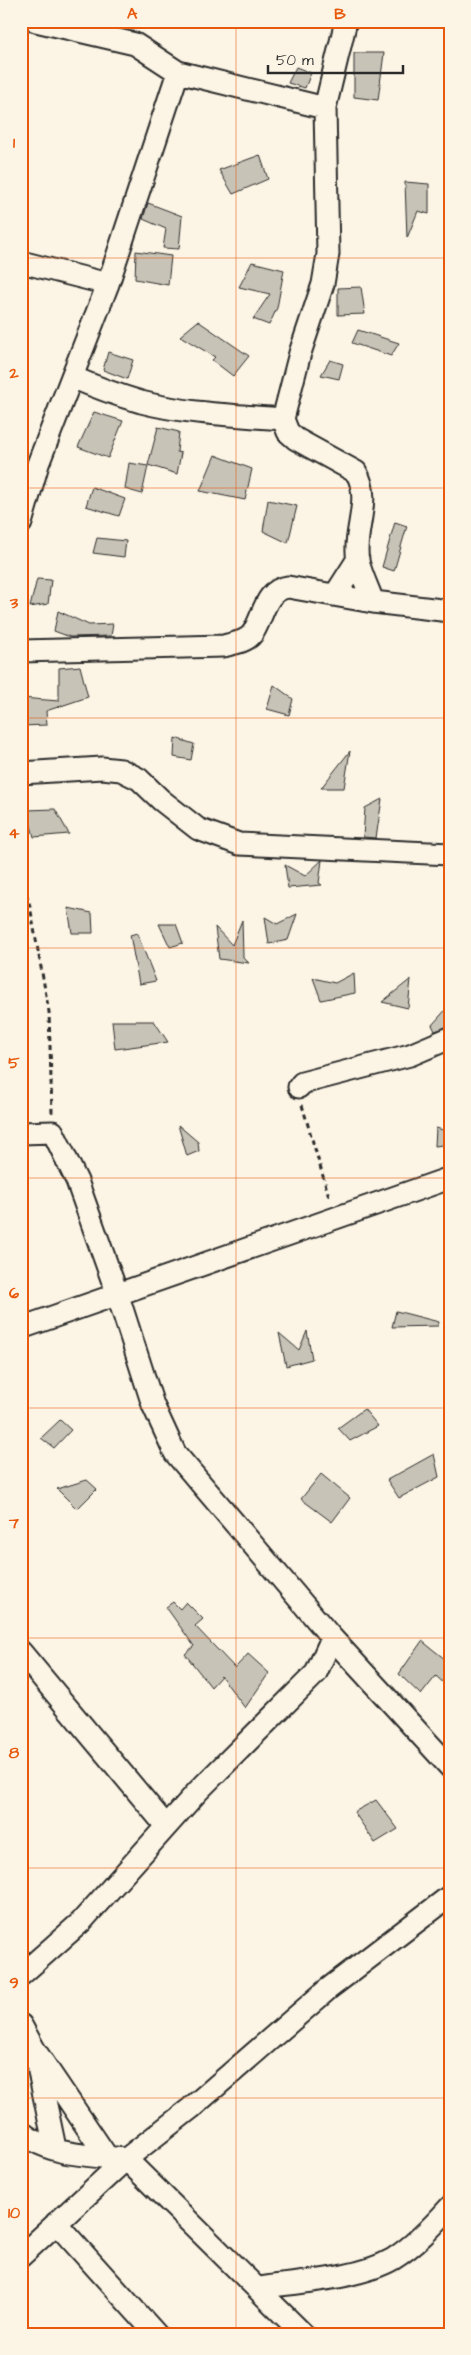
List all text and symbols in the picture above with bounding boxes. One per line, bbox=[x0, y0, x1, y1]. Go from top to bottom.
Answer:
text: A bbox=[127, 3, 138, 25]
text: B bbox=[334, 3, 346, 25]
scale bar bbox=[268, 42, 404, 74]
text: 50 m bbox=[276, 50, 314, 71]
text: 1 bbox=[13, 132, 16, 154]
text: 2 bbox=[8, 362, 19, 384]
text: 3 bbox=[9, 592, 19, 614]
text: 4 bbox=[9, 822, 20, 844]
text: 5 bbox=[8, 1052, 20, 1074]
text: 6 bbox=[9, 1282, 19, 1304]
text: 7 bbox=[8, 1512, 19, 1534]
text: 8 bbox=[9, 1742, 20, 1764]
text: 9 bbox=[9, 1972, 19, 1994]
text: 10 bbox=[8, 2202, 20, 2224]

